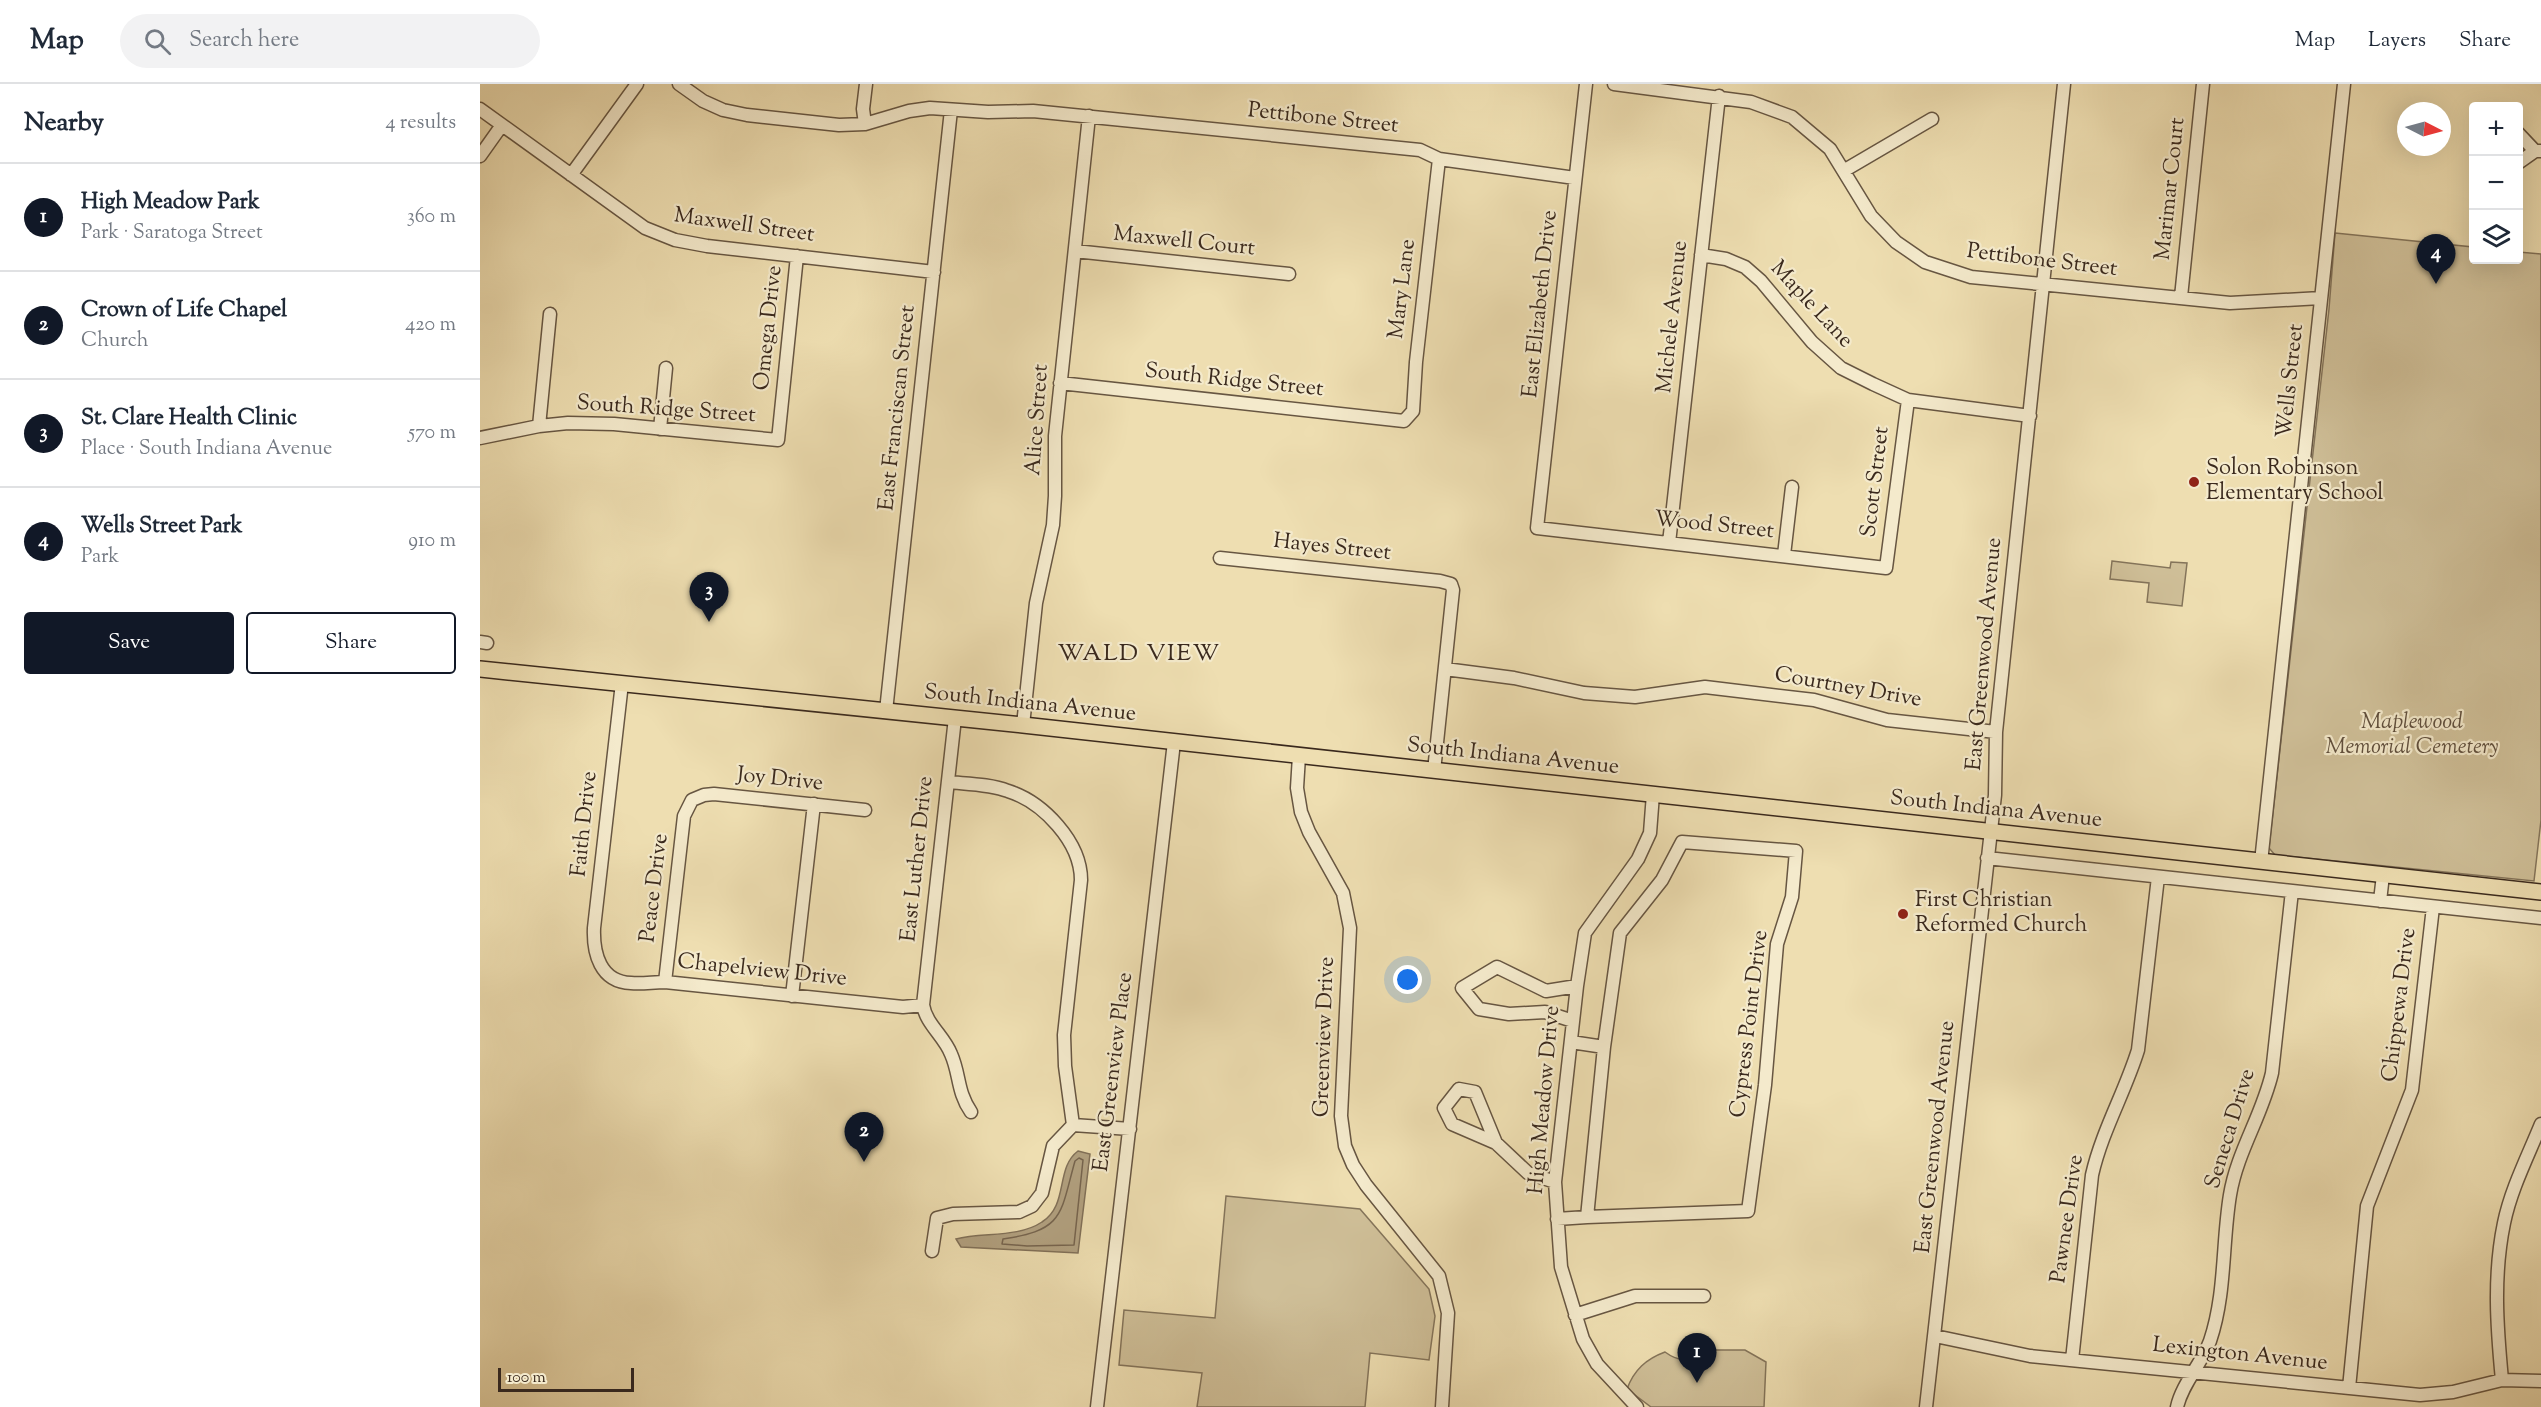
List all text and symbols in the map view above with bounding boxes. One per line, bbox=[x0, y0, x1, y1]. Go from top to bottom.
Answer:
search box bbox=[120, 14, 540, 68]
text: Map bbox=[30, 21, 84, 61]
icon: search bbox=[141, 25, 174, 58]
text: Search here bbox=[189, 25, 299, 57]
text: Map bbox=[2295, 26, 2335, 56]
text: Layers bbox=[2368, 26, 2426, 56]
text: Share bbox=[2459, 26, 2511, 56]
street label: Pettibone Street bbox=[1246, 95, 1400, 143]
north arrow bbox=[2397, 102, 2451, 156]
map controls bbox=[2469, 102, 2523, 264]
button: + bbox=[2469, 102, 2523, 156]
text: Nearby bbox=[24, 105, 104, 142]
text: 4 results bbox=[385, 109, 456, 138]
street label: Marimar Court bbox=[2148, 116, 2194, 262]
button: − bbox=[2469, 156, 2523, 210]
text: High Meadow Park bbox=[81, 187, 260, 219]
street label: Maxwell Street bbox=[672, 200, 817, 252]
text: 1 bbox=[40, 203, 47, 232]
text: 360 m bbox=[407, 203, 456, 232]
street label: East Elizabeth Drive bbox=[1515, 209, 1567, 399]
button: layers bbox=[2469, 210, 2523, 264]
text: Park · Saratoga Street bbox=[81, 219, 263, 248]
street label: Maxwell Court bbox=[1111, 219, 1257, 265]
pin: 4 bbox=[2416, 234, 2456, 284]
street label: Pettibone Street bbox=[1965, 236, 2119, 286]
street label: Mary Lane bbox=[1381, 237, 1425, 341]
street label: Michele Avenue bbox=[1649, 239, 1697, 395]
street label: Maple Lane bbox=[1762, 254, 1860, 356]
street label: Omega Drive bbox=[747, 264, 791, 392]
text: Crown of Life Chapel bbox=[81, 295, 287, 327]
street label: East Franciscan Street bbox=[871, 303, 925, 512]
text: 2 bbox=[39, 311, 48, 340]
text: 420 m bbox=[405, 311, 456, 340]
street label: Wells Street bbox=[2269, 322, 2313, 440]
text: Church bbox=[81, 327, 148, 356]
street label: South Ridge Street bbox=[1143, 356, 1325, 406]
street label: Alice Street bbox=[1018, 363, 1058, 477]
street label: South Ridge Street bbox=[575, 388, 757, 432]
text: St. Clare Health Clinic bbox=[81, 403, 297, 435]
text: 3 bbox=[39, 419, 48, 448]
text: 570 m bbox=[408, 419, 456, 448]
street label: Scott Street bbox=[1853, 424, 1899, 539]
text: Place · South Indiana Avenue bbox=[81, 435, 332, 464]
place label: Solon Robinson Elementary School bbox=[2206, 453, 2383, 510]
marker: Solon Robinson Elementary School bbox=[2187, 475, 2201, 489]
street label: Wood Street bbox=[1653, 504, 1776, 548]
text: Wells Street Park bbox=[81, 511, 243, 543]
street label: Hayes Street bbox=[1272, 526, 1393, 570]
text: 4 bbox=[38, 527, 49, 556]
text: 910 m bbox=[408, 527, 456, 556]
street label: East Greenwood Avenue bbox=[1959, 536, 2011, 772]
text: Park bbox=[81, 543, 119, 572]
pin: 3 bbox=[690, 572, 728, 622]
button: Save bbox=[24, 612, 234, 674]
button: Share bbox=[246, 612, 456, 674]
district label: WALD VIEW bbox=[1057, 637, 1221, 671]
street label: Courtney Drive bbox=[1772, 659, 1924, 717]
street label: South Indiana Avenue bbox=[922, 677, 1138, 731]
park label: Maplewood Memorial Cemetery bbox=[2325, 707, 2499, 764]
street label: South Indiana Avenue bbox=[1405, 730, 1621, 784]
street label: Joy Drive bbox=[734, 759, 825, 800]
street label: Faith Drive bbox=[564, 770, 606, 878]
street label: East Luther Drive bbox=[893, 774, 943, 944]
street label: South Indiana Avenue bbox=[1888, 783, 2104, 837]
street label: Peace Drive bbox=[632, 832, 678, 944]
place label: First Christian Reformed Church bbox=[1915, 885, 2087, 942]
marker: First Christian Reformed Church bbox=[1896, 907, 1910, 921]
street label: Chippewa Drive bbox=[2375, 926, 2425, 1084]
street label: Cypress Point Drive bbox=[1723, 928, 1777, 1120]
street label: Chapelview Drive bbox=[676, 946, 848, 996]
street label: Greenview Drive bbox=[1306, 956, 1344, 1118]
your location bbox=[1393, 965, 1422, 994]
street label: East Greenview Place bbox=[1086, 970, 1142, 1174]
street label: High Meadow Drive bbox=[1521, 1004, 1569, 1196]
street label: East Greenwood Avenue bbox=[1908, 1019, 1964, 1255]
street label: Seneca Drive bbox=[2198, 1065, 2264, 1193]
pin: 2 bbox=[844, 1112, 884, 1162]
street label: Pawnee Drive bbox=[2043, 1153, 2093, 1285]
street label: Lexington Avenue bbox=[2151, 1330, 2329, 1380]
pin: 1 bbox=[1678, 1334, 1716, 1383]
scale bar bbox=[498, 1365, 634, 1392]
text: 100 m bbox=[507, 1367, 546, 1390]

